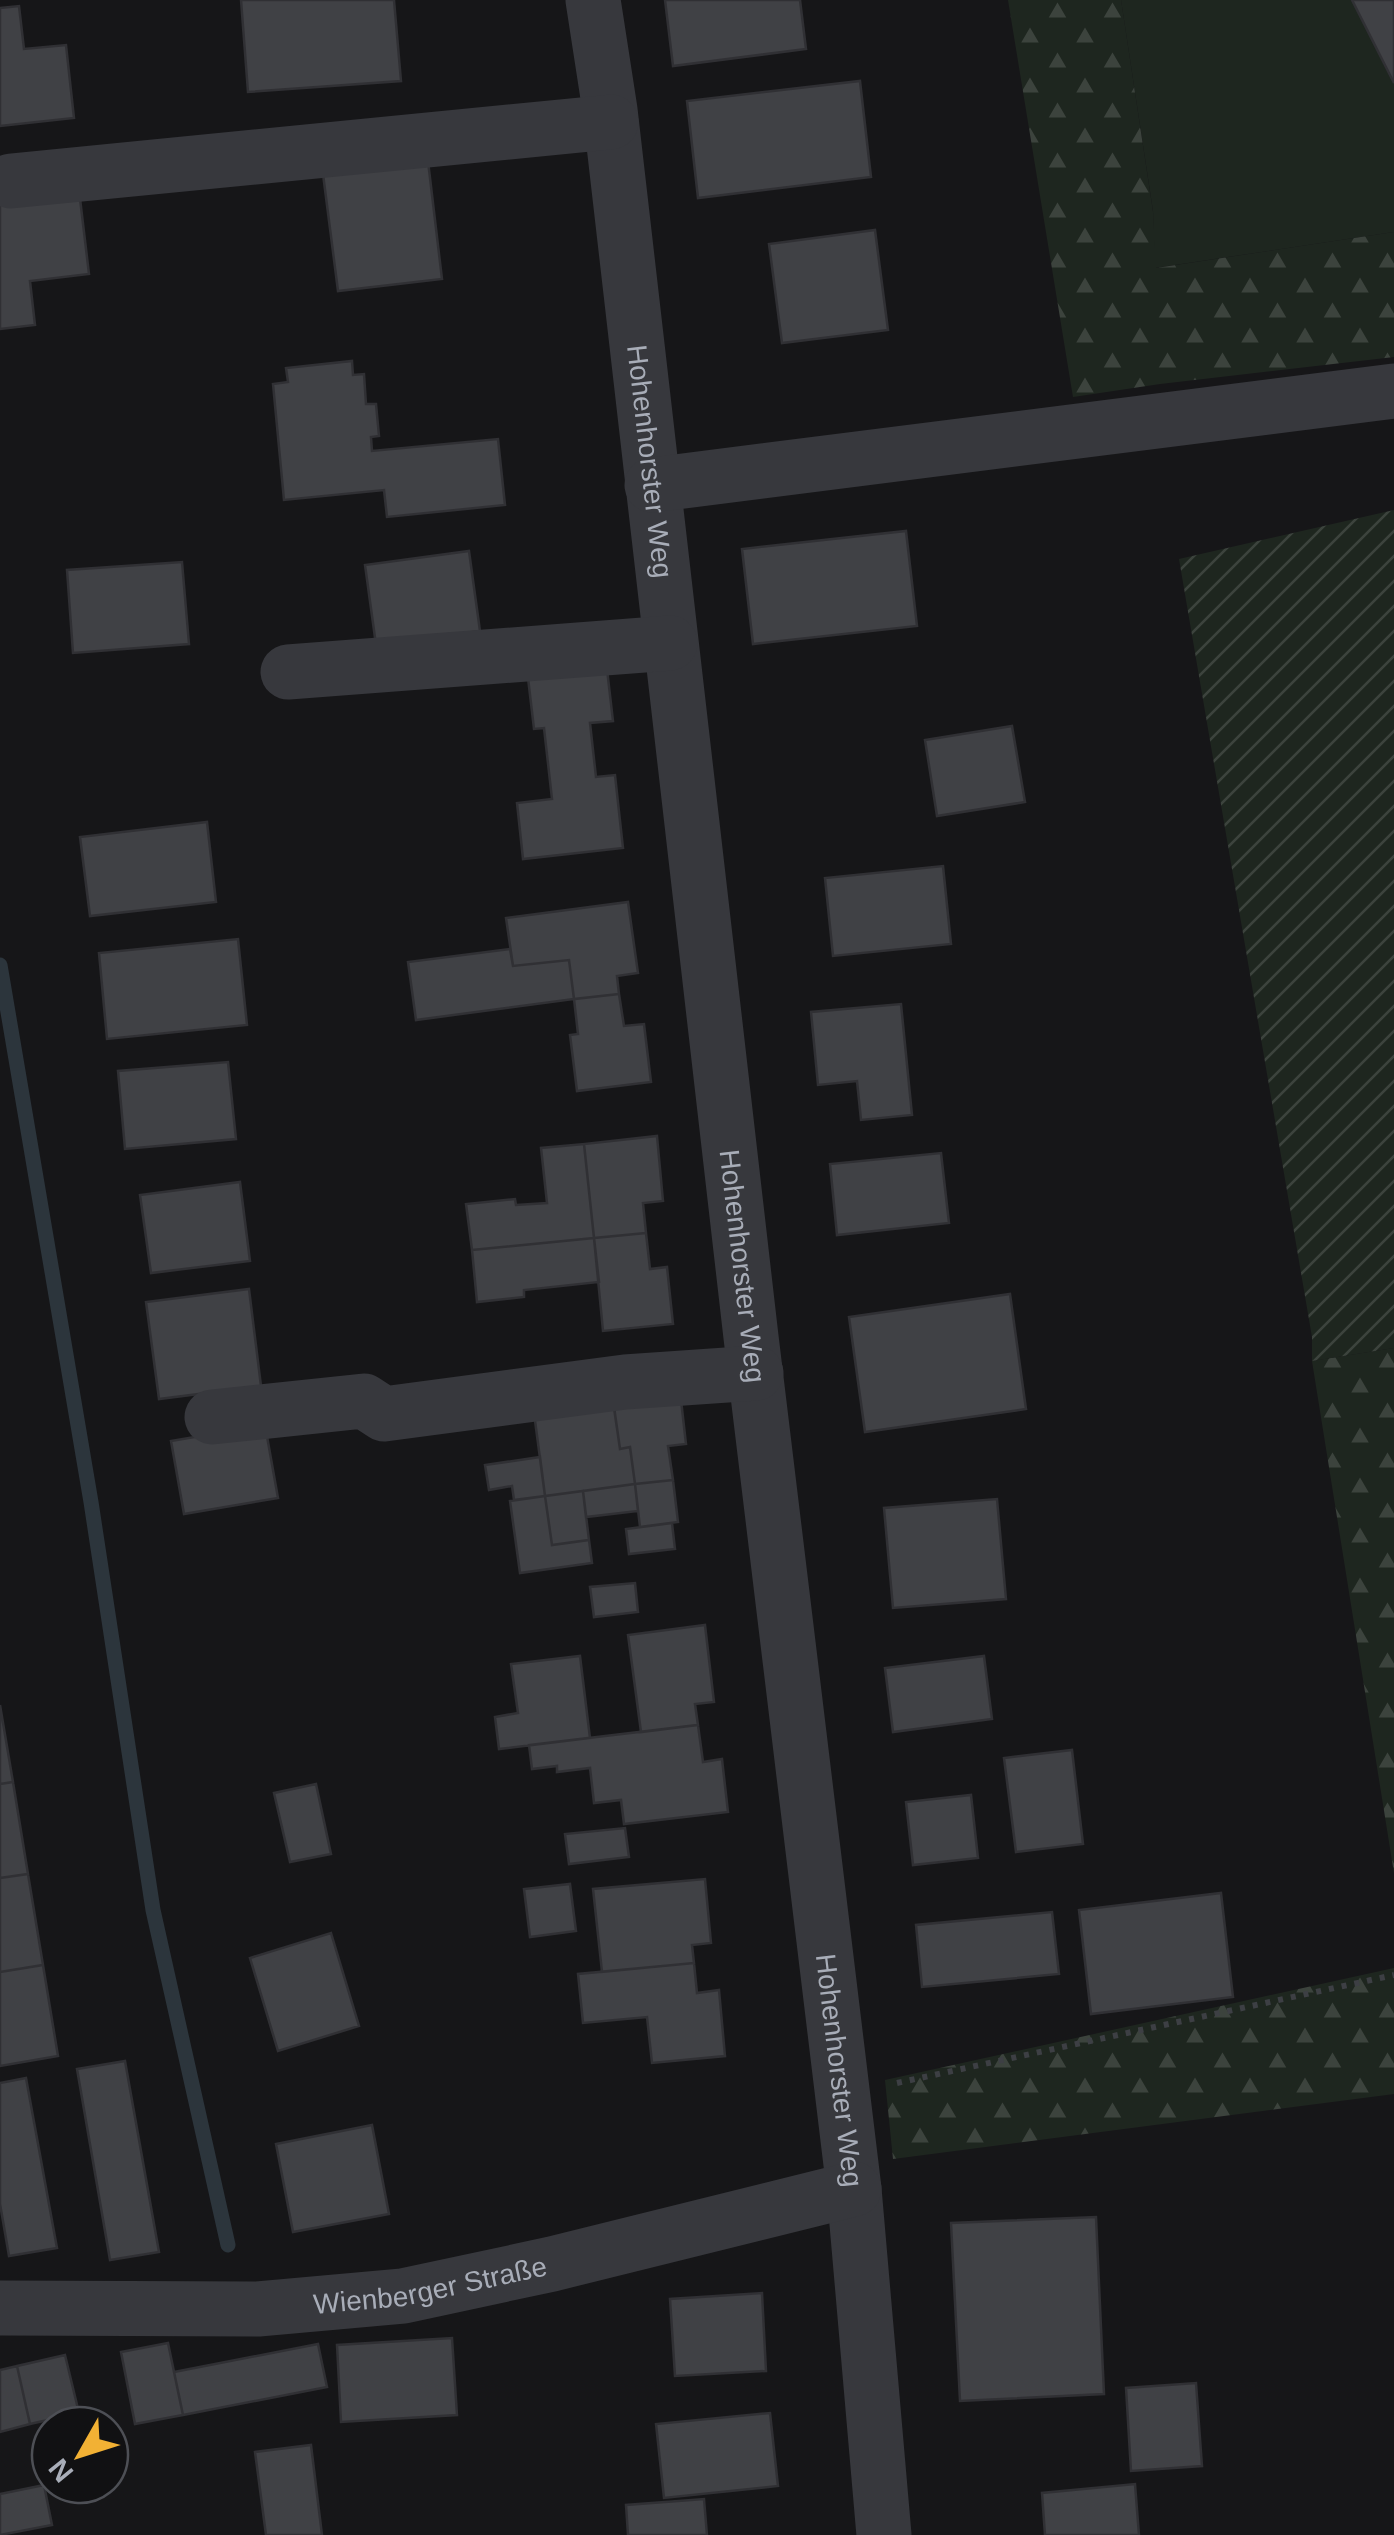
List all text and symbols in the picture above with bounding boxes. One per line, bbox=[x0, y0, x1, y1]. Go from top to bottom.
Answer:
street label: Hohenhorster Weg bbox=[622, 343, 679, 580]
street label: Hohenhorster Weg bbox=[714, 1148, 772, 1384]
street label: Hohenhorster Weg bbox=[810, 1952, 869, 2189]
street label: Wienberger Straße bbox=[312, 2250, 550, 2319]
north arrow bbox=[30, 2405, 130, 2505]
text: N bbox=[43, 2453, 79, 2488]

